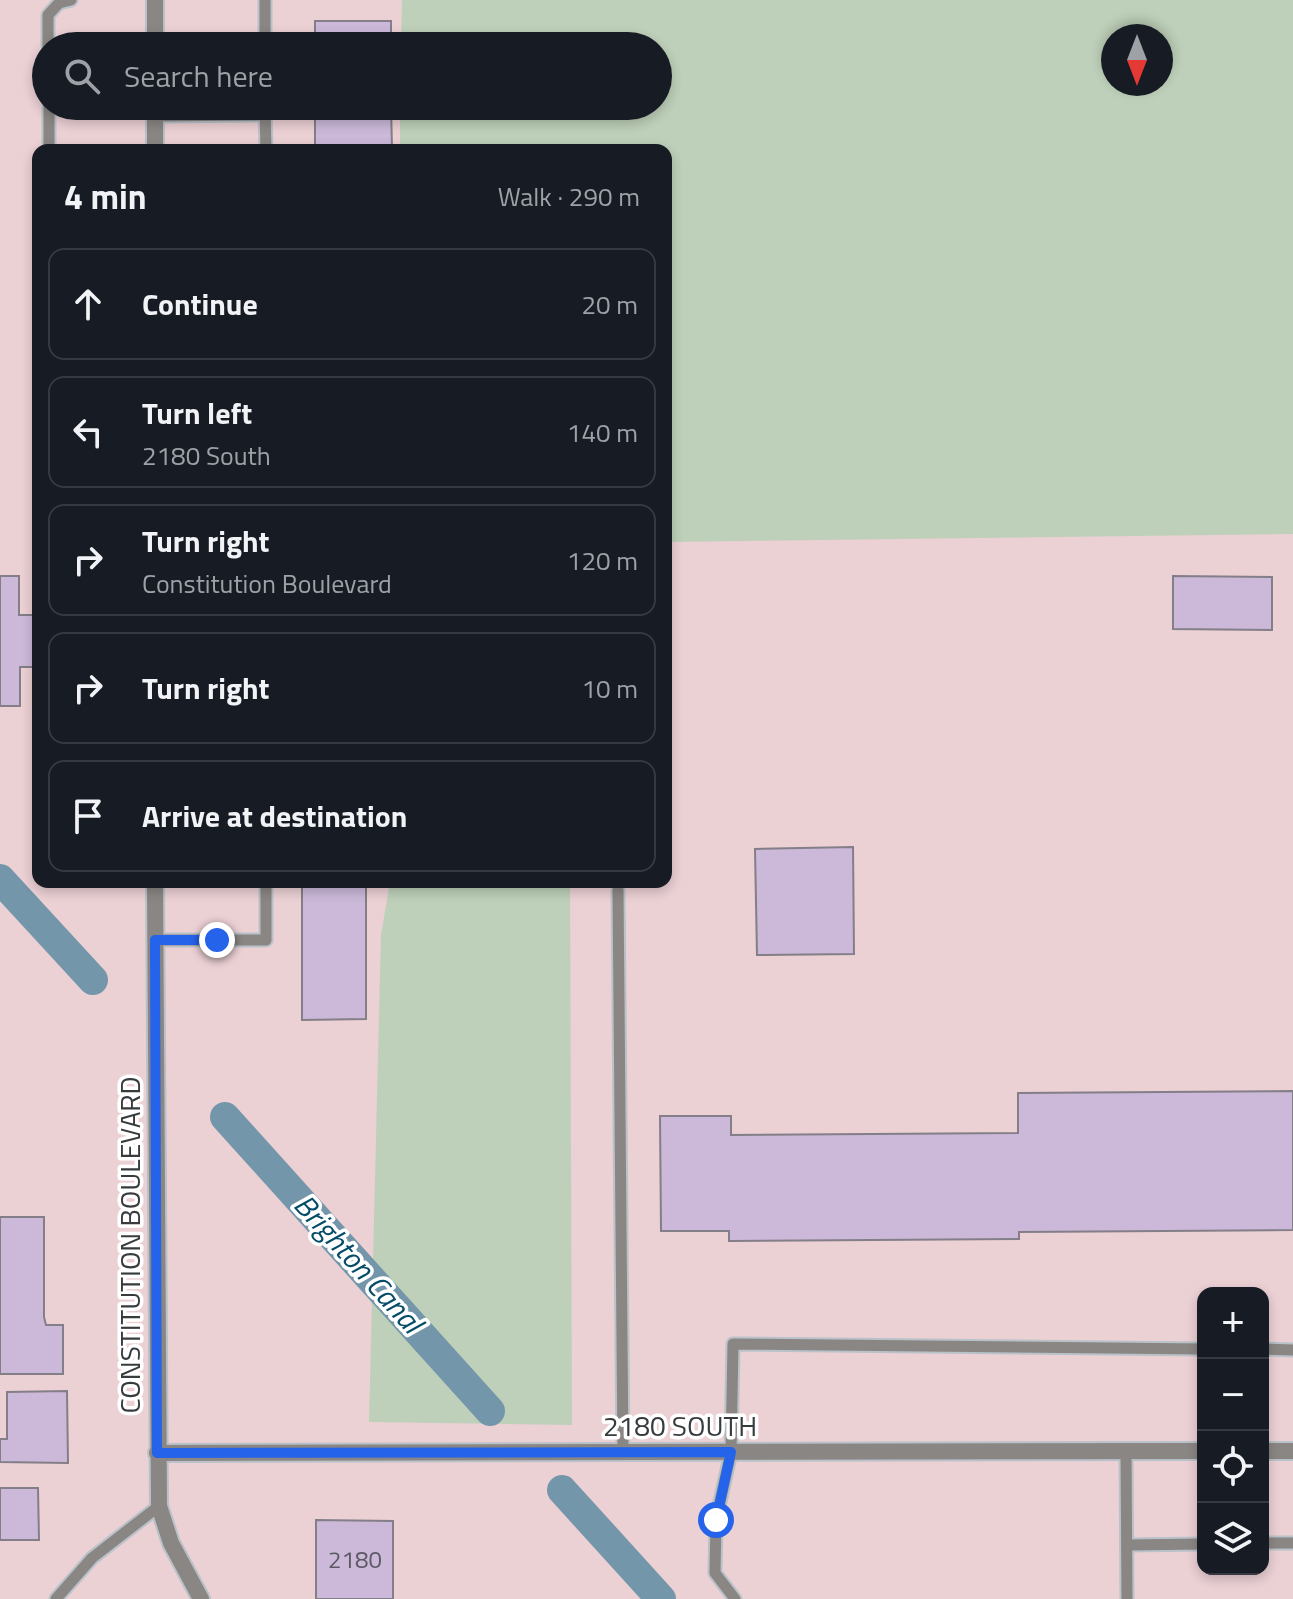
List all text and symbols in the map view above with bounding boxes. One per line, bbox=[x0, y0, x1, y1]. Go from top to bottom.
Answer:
north arrow bbox=[1101, 24, 1173, 96]
search box bbox=[32, 32, 672, 120]
text: Search here bbox=[124, 53, 273, 99]
icon: search bbox=[60, 54, 104, 98]
text: 4 min bbox=[64, 170, 147, 222]
text: Walk · 290 m bbox=[498, 177, 640, 216]
text: Continue bbox=[142, 281, 258, 327]
icon: ahead bbox=[66, 282, 110, 326]
text: 20 m bbox=[581, 285, 638, 324]
text: Turn left bbox=[142, 390, 252, 436]
icon: left bbox=[66, 410, 110, 454]
text: 140 m bbox=[567, 413, 638, 452]
text: 2180 South bbox=[142, 436, 271, 475]
text: Turn right bbox=[142, 518, 270, 564]
icon: right bbox=[66, 538, 110, 582]
text: 120 m bbox=[567, 541, 638, 580]
text: Constitution Boulevard bbox=[142, 564, 392, 603]
text: Turn right bbox=[142, 665, 270, 711]
icon: right bbox=[66, 666, 110, 710]
text: 10 m bbox=[581, 669, 638, 708]
text: Arrive at destination bbox=[142, 793, 407, 839]
icon: arrive bbox=[66, 794, 110, 838]
route end bbox=[199, 922, 235, 958]
street label: CONSTITUTION BOULEVARD bbox=[108, 1076, 151, 1414]
water label: Brighton Canal bbox=[283, 1183, 436, 1346]
map controls bbox=[1197, 1287, 1269, 1575]
button: + bbox=[1197, 1287, 1269, 1359]
button: − bbox=[1197, 1359, 1269, 1431]
street label: 2180 SOUTH bbox=[603, 1404, 757, 1447]
button: locate bbox=[1197, 1431, 1269, 1503]
route start bbox=[698, 1502, 734, 1538]
button: layers bbox=[1197, 1503, 1269, 1575]
house number: 2180 bbox=[328, 1541, 382, 1577]

